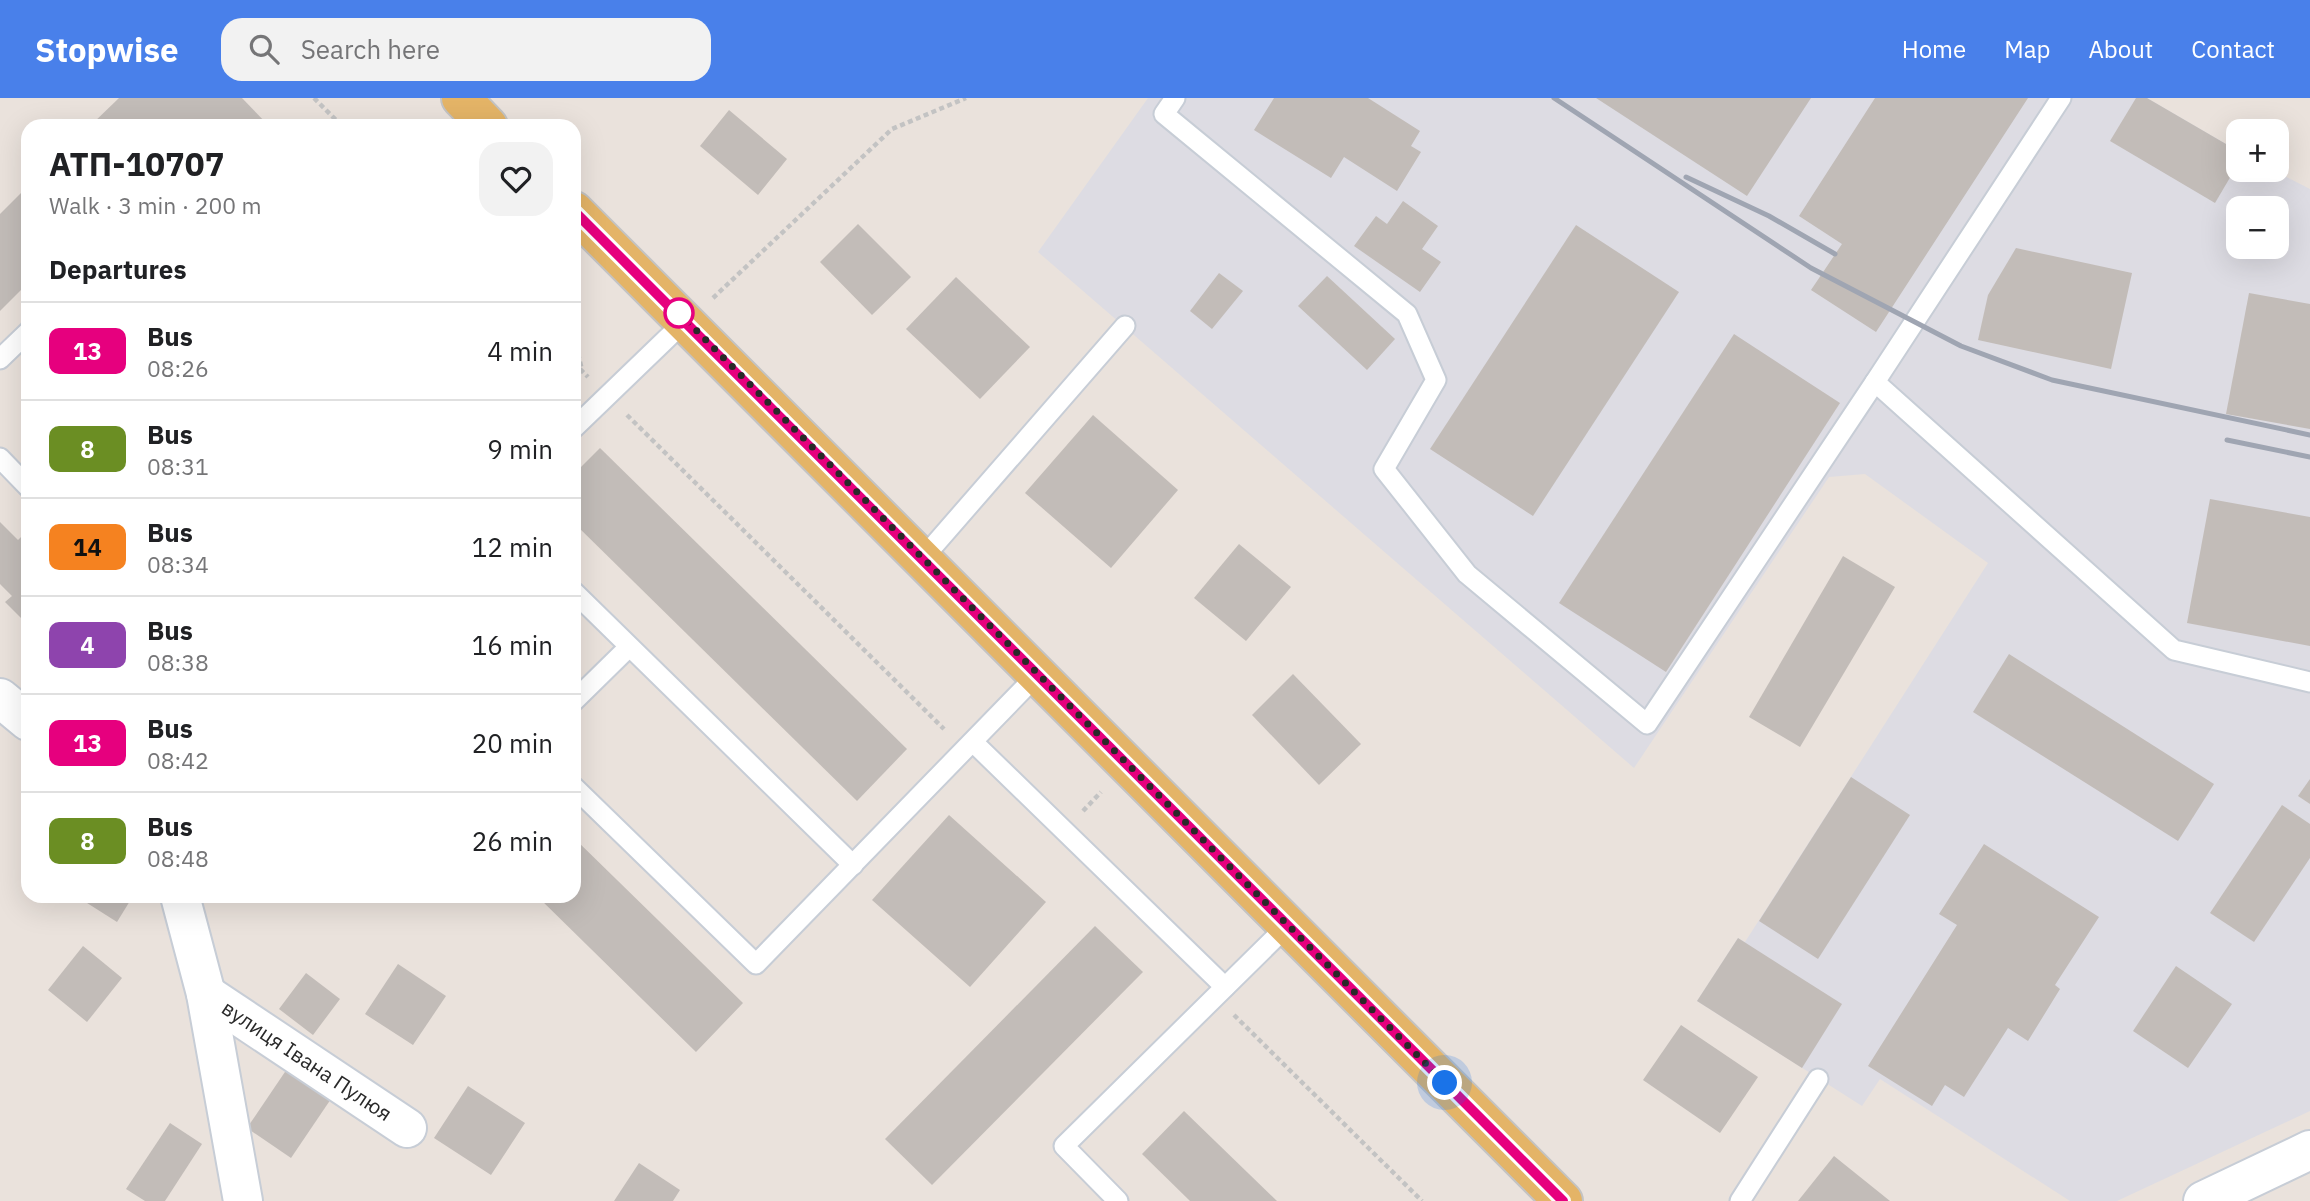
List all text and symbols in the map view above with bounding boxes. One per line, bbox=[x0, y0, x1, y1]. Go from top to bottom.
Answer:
search box bbox=[221, 18, 711, 81]
text: Stopwise bbox=[35, 28, 179, 71]
icon: search bbox=[245, 30, 283, 68]
text: Search here bbox=[301, 32, 440, 66]
text: Home bbox=[1902, 33, 1966, 65]
text: Map bbox=[2004, 33, 2050, 65]
text: About bbox=[2088, 33, 2153, 65]
text: Contact bbox=[2191, 33, 2275, 65]
map controls bbox=[2226, 119, 2289, 259]
button: + bbox=[2226, 119, 2289, 182]
text: АТП-10707 bbox=[49, 142, 224, 185]
button: heart bbox=[479, 142, 553, 216]
text: Walk · 3 min · 200 m bbox=[49, 190, 262, 220]
button: − bbox=[2226, 196, 2289, 259]
text: Departures bbox=[49, 252, 187, 286]
unlabelled marker bbox=[664, 298, 694, 328]
text: Bus bbox=[147, 319, 193, 353]
text: 4 min bbox=[487, 334, 553, 368]
text: 13 bbox=[73, 335, 102, 367]
text: 08:26 bbox=[147, 353, 209, 383]
text: Bus bbox=[147, 417, 193, 451]
text: 9 min bbox=[487, 432, 553, 466]
text: 8 bbox=[80, 433, 95, 465]
text: 08:31 bbox=[147, 451, 209, 481]
text: Bus bbox=[147, 515, 193, 549]
text: 12 min bbox=[472, 530, 553, 564]
text: 14 bbox=[73, 531, 102, 563]
text: 08:34 bbox=[147, 549, 209, 579]
text: Bus bbox=[147, 613, 193, 647]
text: 16 min bbox=[472, 628, 553, 662]
text: 4 bbox=[80, 629, 95, 661]
text: 08:38 bbox=[147, 647, 209, 677]
text: Bus bbox=[147, 711, 193, 745]
text: 20 min bbox=[472, 726, 553, 760]
text: 13 bbox=[73, 727, 102, 759]
text: 08:42 bbox=[147, 745, 209, 775]
text: Bus bbox=[147, 809, 193, 843]
text: 26 min bbox=[472, 824, 553, 858]
text: 8 bbox=[80, 825, 95, 857]
text: 08:48 bbox=[147, 843, 209, 873]
street label: вулиця Івана Пулюя bbox=[217, 993, 398, 1127]
your location bbox=[1427, 1065, 1462, 1100]

